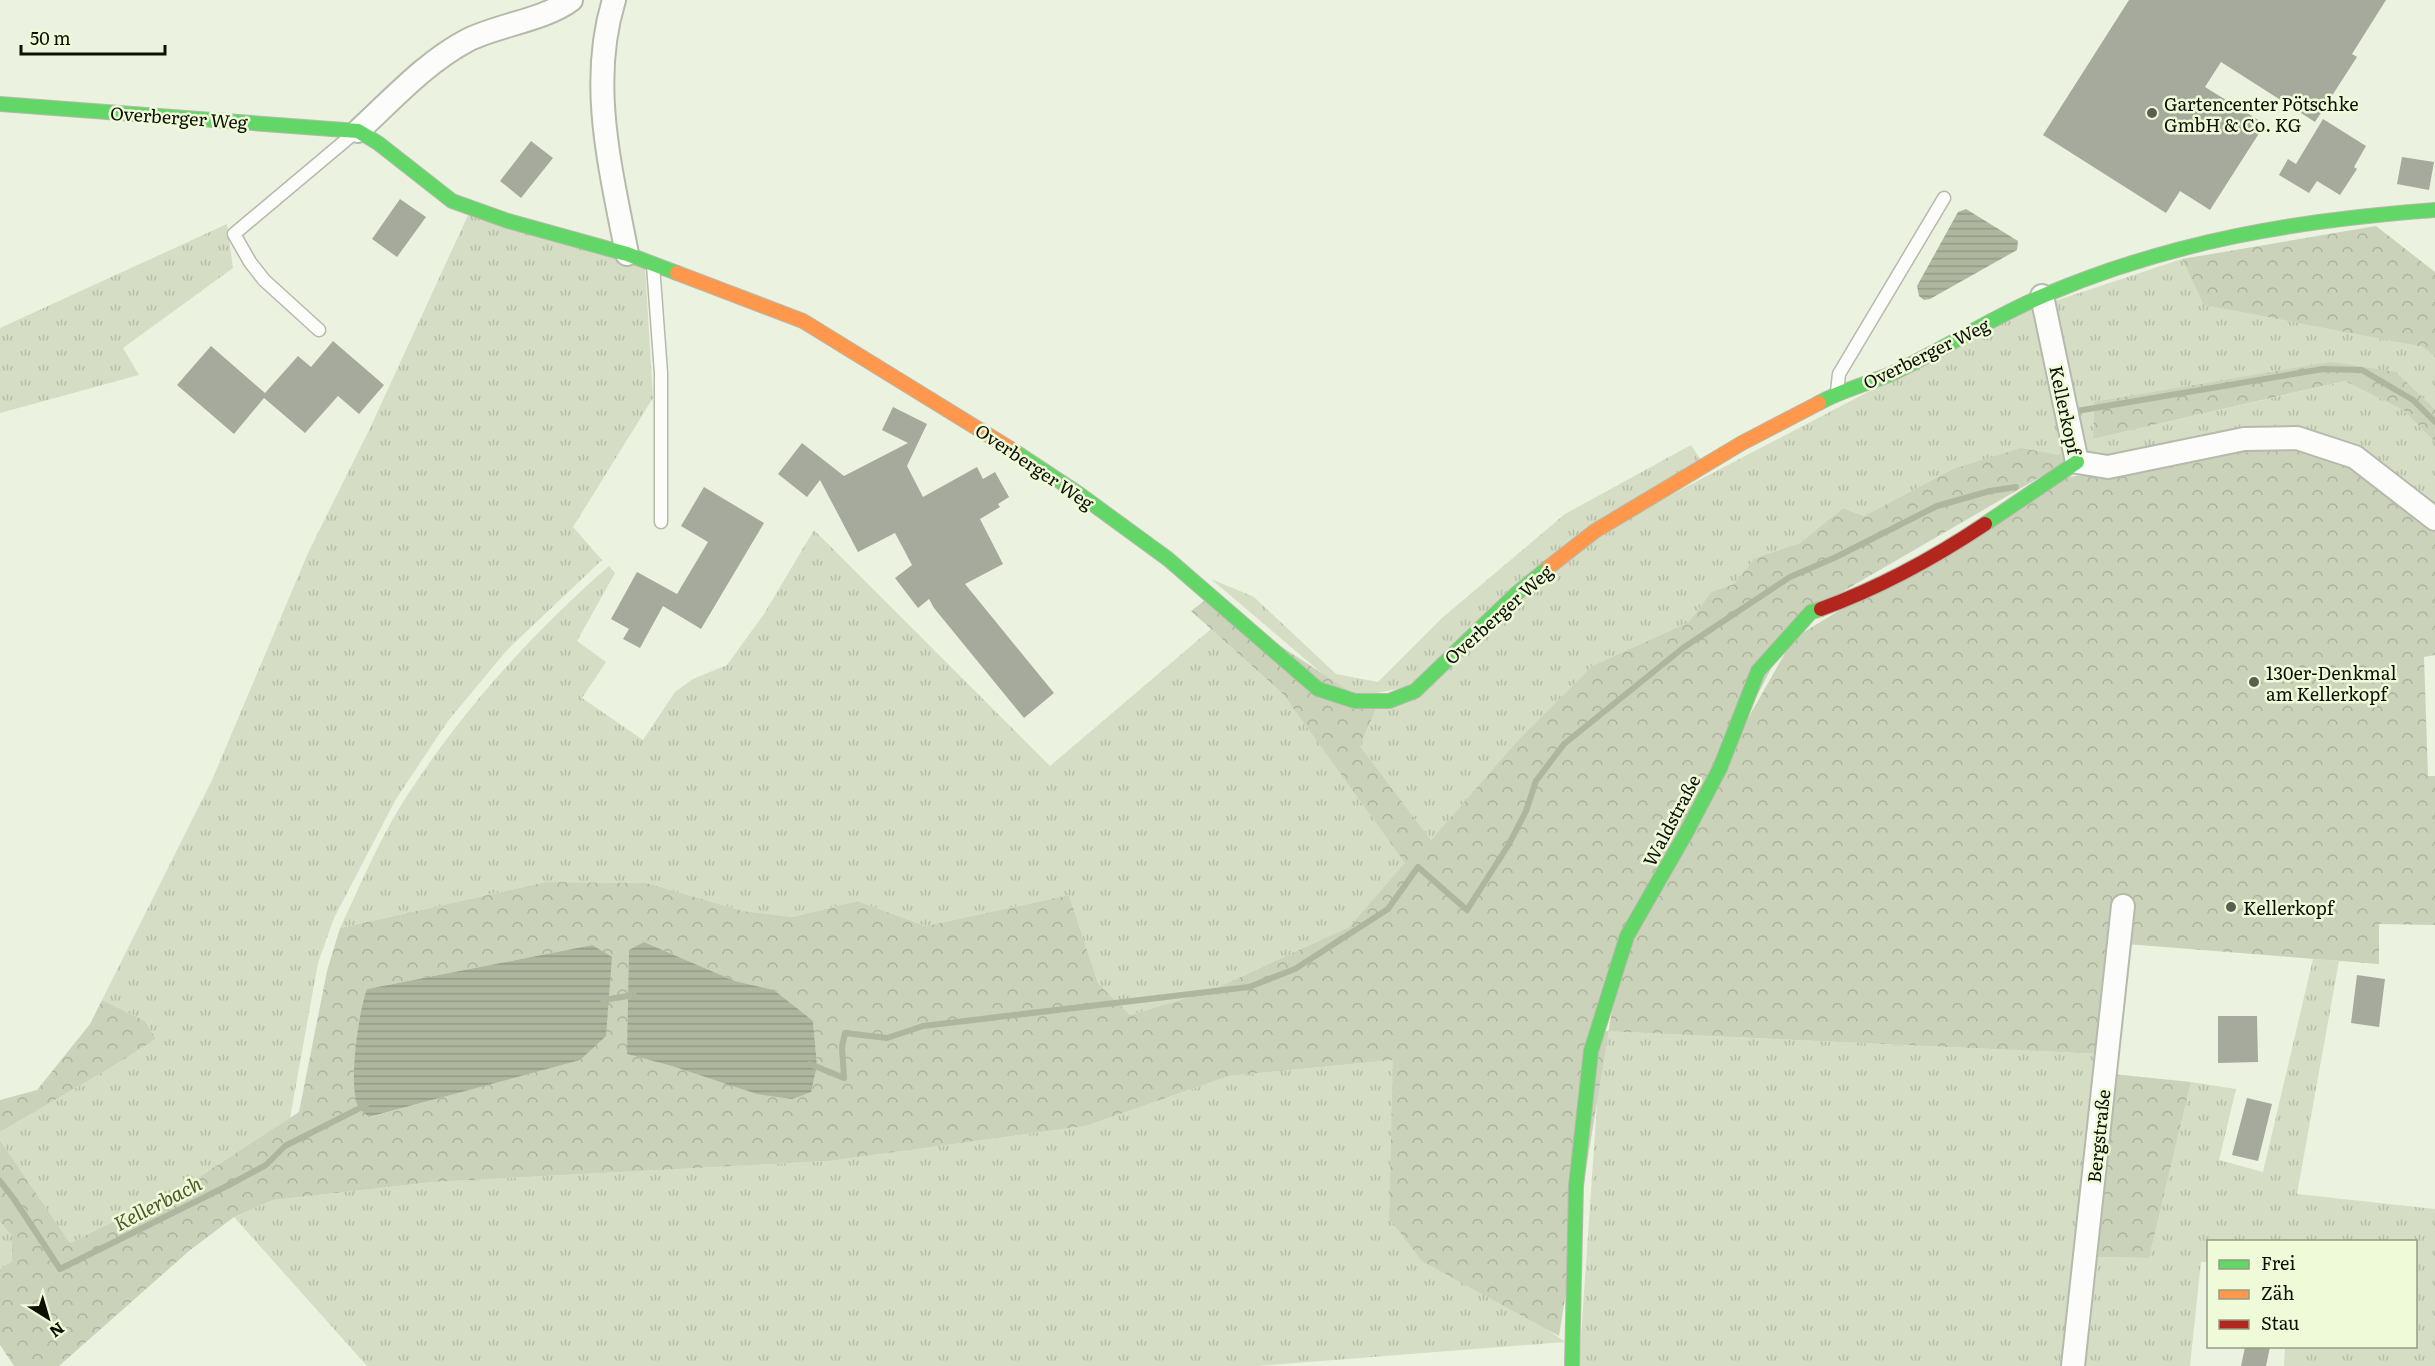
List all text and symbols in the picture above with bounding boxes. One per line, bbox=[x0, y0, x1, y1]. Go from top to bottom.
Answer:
scale bar bbox=[21, 18, 165, 56]
text: 50 m bbox=[30, 24, 71, 51]
place label: Gartencenter Pötschke GmbH & Co. KG bbox=[2164, 90, 2359, 138]
street label: Overberger Weg bbox=[109, 99, 250, 135]
marker: Gartencenter Pötschke GmbH & Co. KG bbox=[2145, 106, 2159, 120]
street label: Overberger Weg bbox=[1858, 310, 1995, 395]
street label: Kellerkopf bbox=[2043, 363, 2089, 459]
street label: Overberger Weg bbox=[970, 416, 1101, 516]
street label: Overberger Weg bbox=[1438, 557, 1559, 670]
place label: 130er-Denkmal am Kellerkopf bbox=[2266, 659, 2396, 707]
marker: 130er-Denkmal am Kellerkopf bbox=[2247, 675, 2261, 689]
street label: Waldstraße bbox=[1635, 769, 1707, 871]
place label: Kellerkopf bbox=[2243, 894, 2336, 921]
marker: Kellerkopf bbox=[2224, 900, 2238, 914]
street label: Bergstraße bbox=[2080, 1088, 2116, 1184]
water label: Kellerbach bbox=[108, 1167, 206, 1237]
legend bbox=[2207, 1240, 2417, 1348]
text: Frei bbox=[2261, 1249, 2295, 1276]
text: Zäh bbox=[2261, 1279, 2295, 1306]
north arrow bbox=[18, 1288, 78, 1348]
text: Stau bbox=[2261, 1309, 2299, 1336]
text: N bbox=[45, 1317, 70, 1344]

